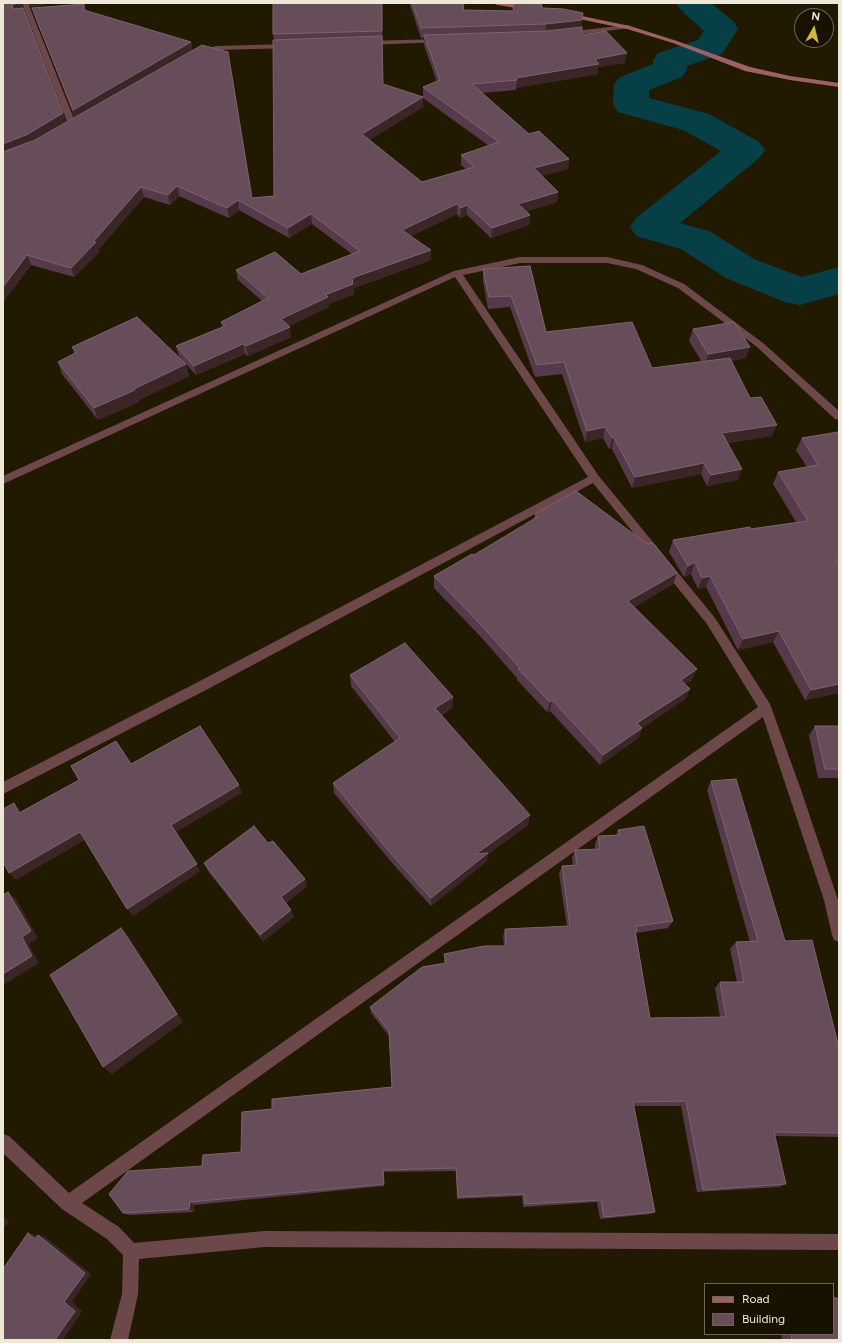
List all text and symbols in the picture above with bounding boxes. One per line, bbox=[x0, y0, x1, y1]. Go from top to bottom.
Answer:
north arrow bbox=[794, 8, 834, 48]
text: N bbox=[810, 10, 821, 24]
legend bbox=[704, 1283, 834, 1335]
text: Road bbox=[742, 1292, 770, 1306]
text: Building bbox=[742, 1312, 785, 1326]

